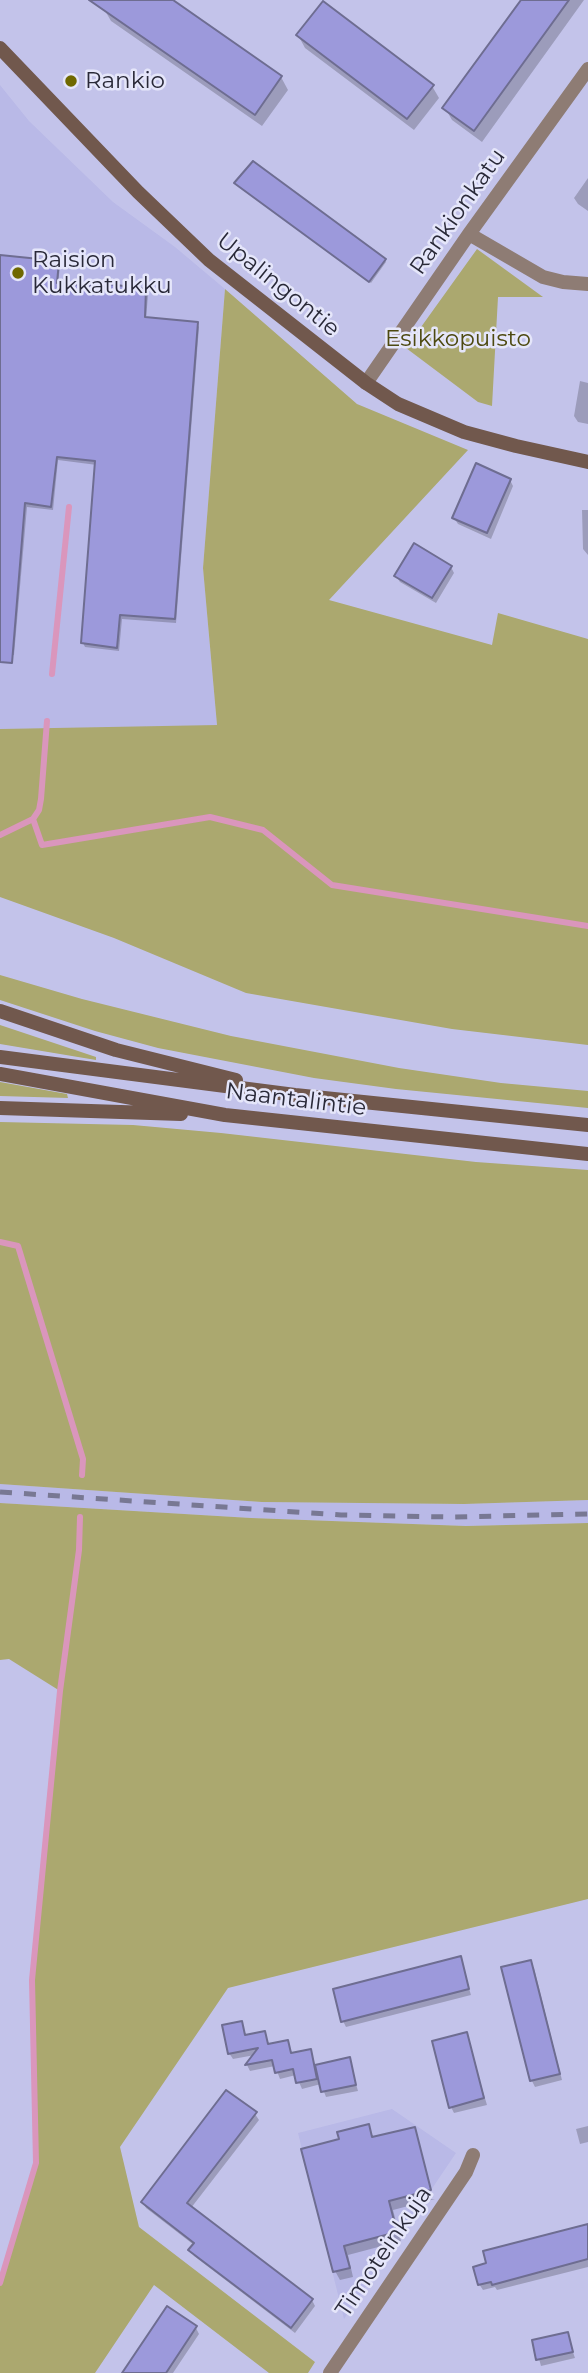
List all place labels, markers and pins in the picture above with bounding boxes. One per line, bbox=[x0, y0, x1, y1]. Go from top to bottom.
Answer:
place label: Rankio bbox=[85, 67, 165, 95]
marker: Rankio bbox=[63, 73, 79, 89]
place label: Raision Kukkatukku bbox=[32, 246, 172, 300]
marker: Raision Kukkatukku bbox=[10, 265, 26, 281]

